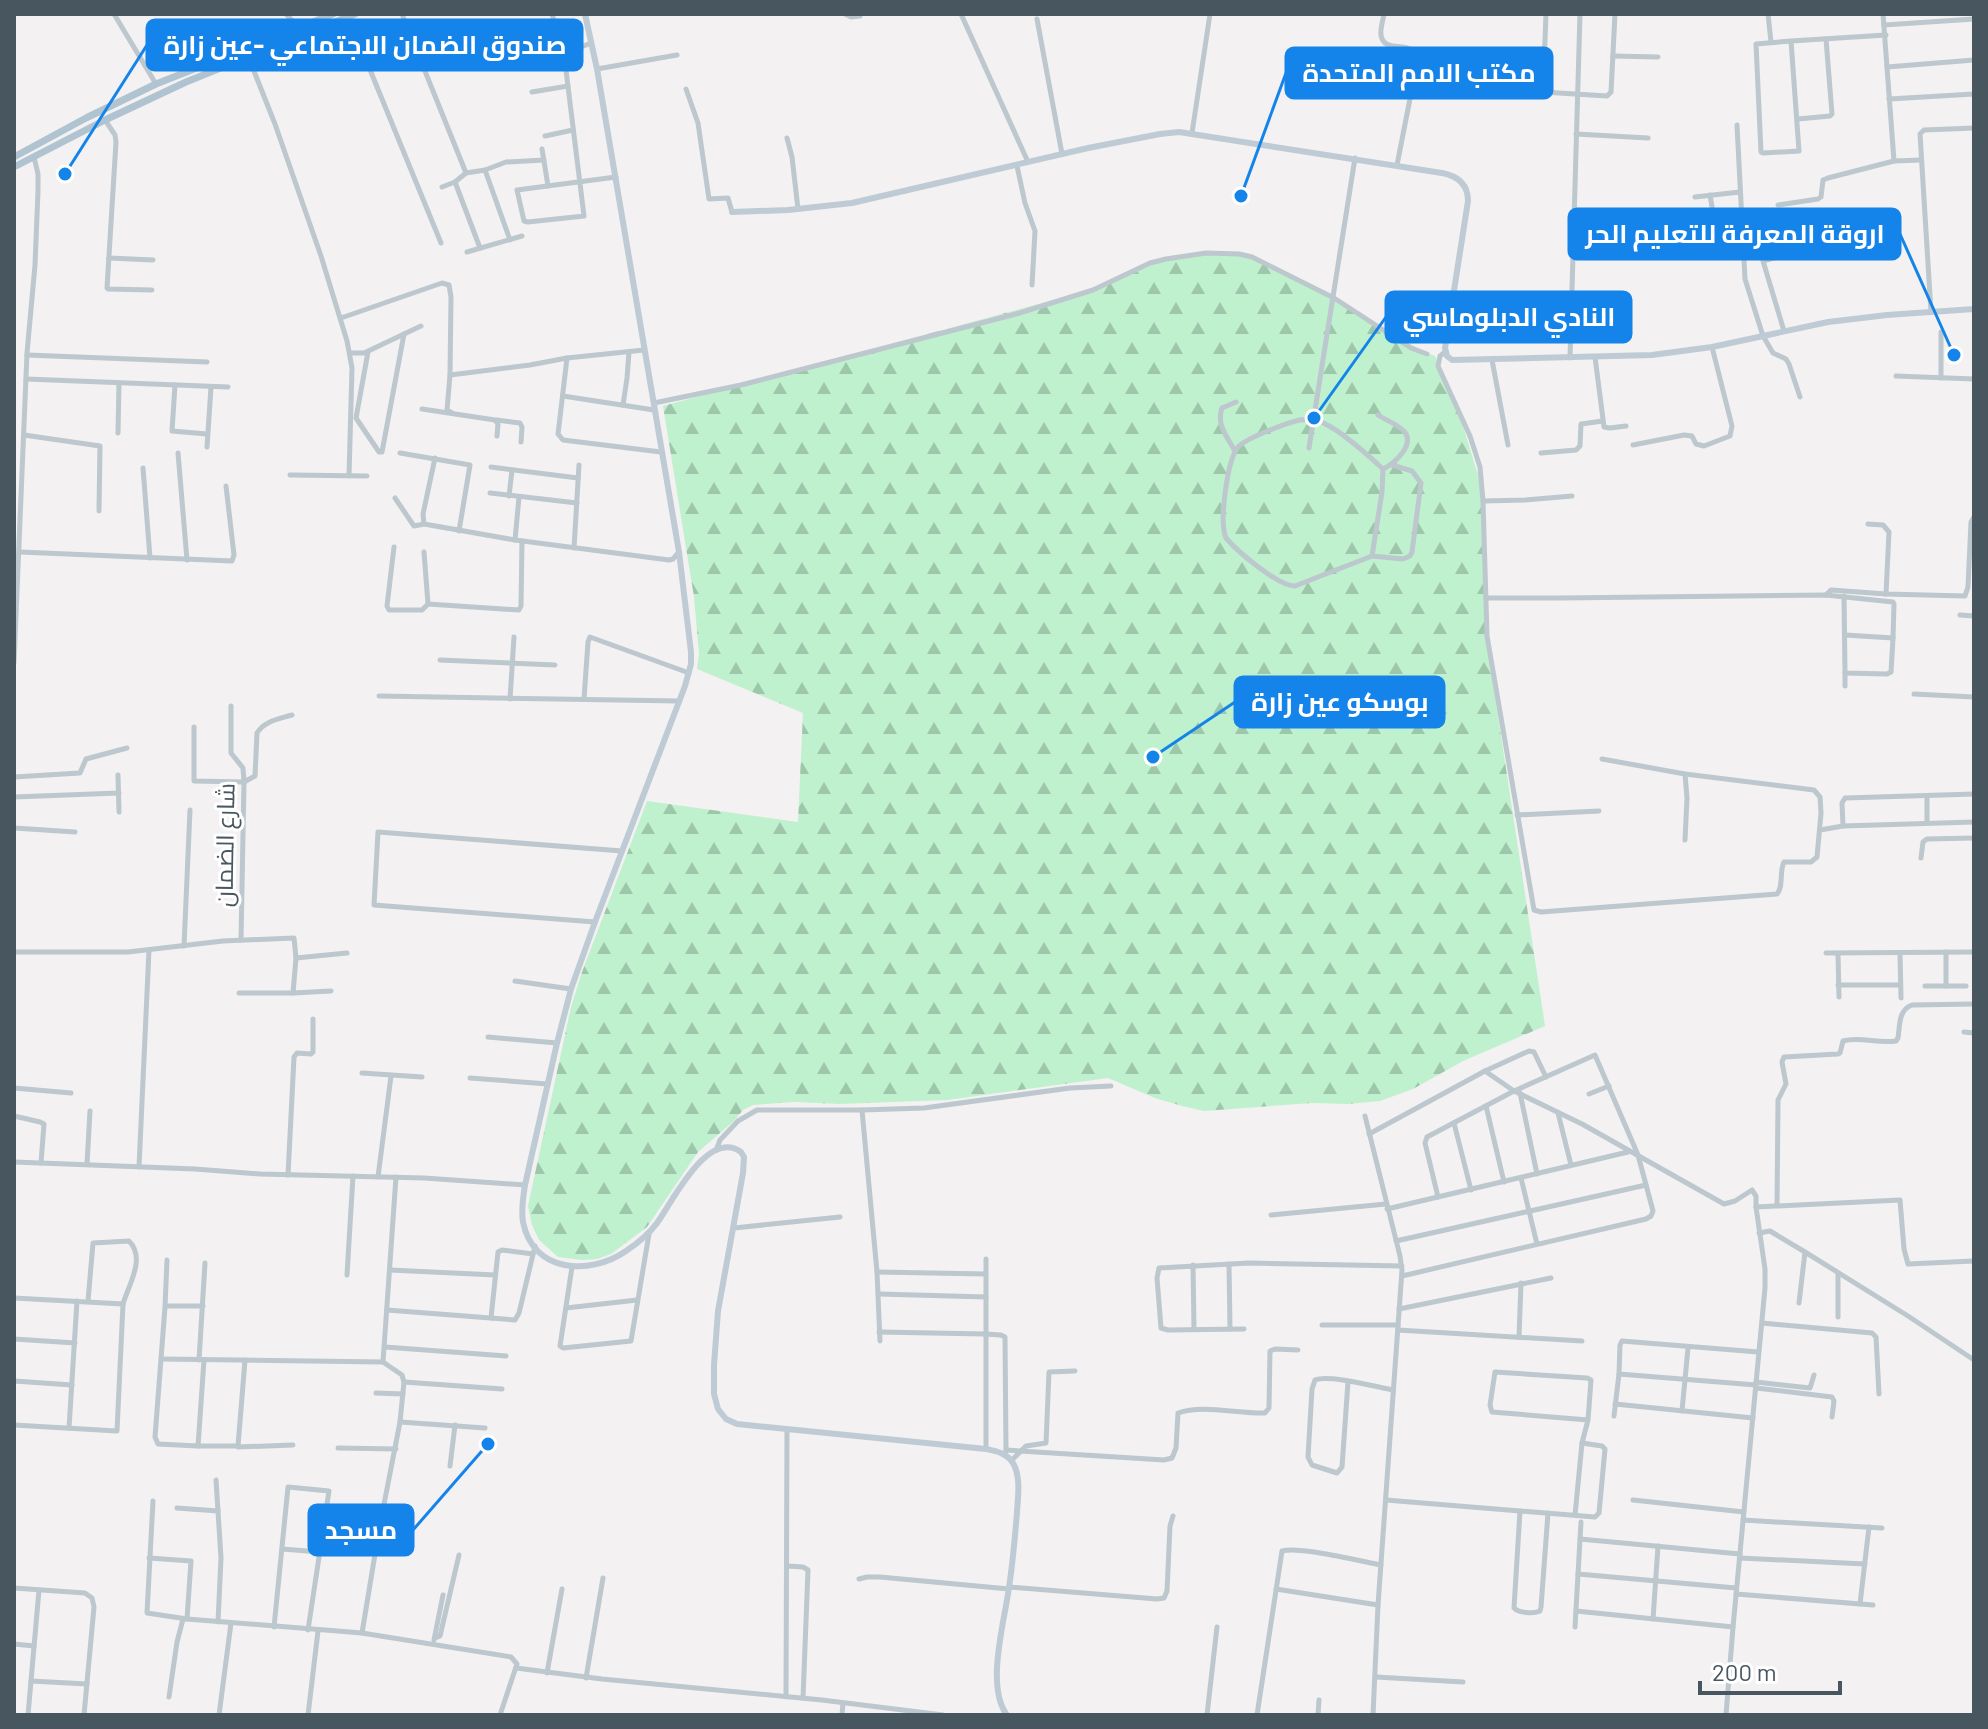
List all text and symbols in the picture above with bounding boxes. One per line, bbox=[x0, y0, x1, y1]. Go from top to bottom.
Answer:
callout: صندوق الضمان الاجتماعي -عين زارة bbox=[147, 20, 582, 70]
text: صندوق الضمان الاجتماعي -عين زارة bbox=[164, 28, 566, 66]
callout: مكتب الامم المتحدة bbox=[1286, 48, 1552, 98]
text: مكتب الامم المتحدة bbox=[1302, 56, 1536, 91]
callout: اروقة المعرفة للتعليم الحر bbox=[1569, 209, 1900, 259]
text: اروقة المعرفة للتعليم الحر bbox=[1584, 217, 1885, 252]
callout: النادي الدبلوماسي bbox=[1386, 292, 1631, 342]
text: النادي الدبلوماسي bbox=[1403, 300, 1615, 338]
callout: بوسكو عين زارة bbox=[1235, 677, 1444, 727]
text: بوسكو عين زارة bbox=[1251, 685, 1429, 718]
street label: شارع الضمان bbox=[208, 783, 243, 907]
callout: مسجد bbox=[309, 1505, 413, 1555]
text: مسجد bbox=[325, 1513, 397, 1545]
scale bar bbox=[1700, 1645, 1840, 1695]
text: 200 m bbox=[1712, 1657, 1777, 1686]

